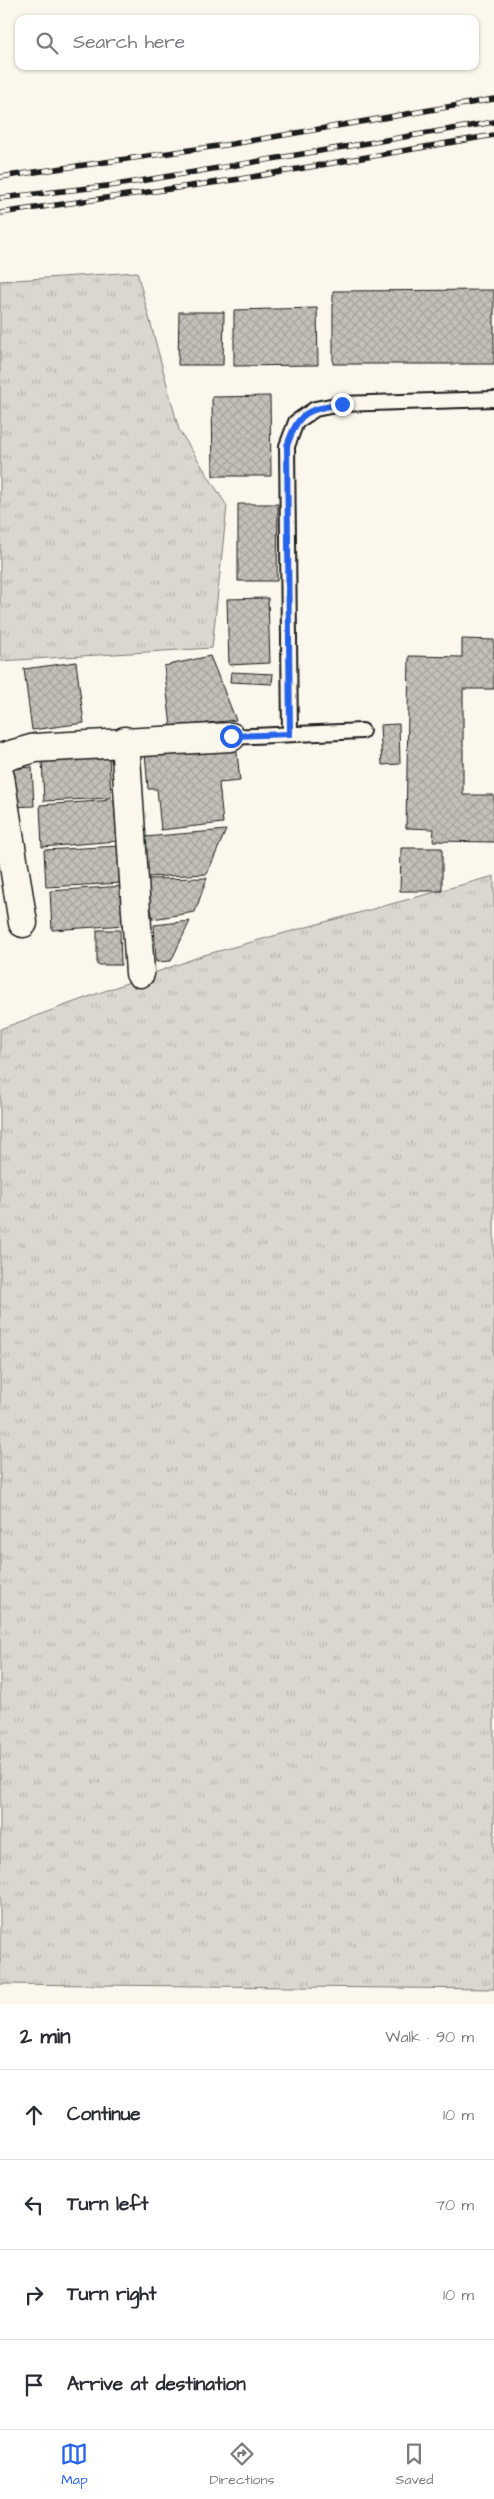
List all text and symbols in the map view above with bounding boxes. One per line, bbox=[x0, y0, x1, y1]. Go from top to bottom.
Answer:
search box bbox=[15, 15, 479, 70]
icon: search bbox=[33, 29, 61, 57]
text: Search here bbox=[73, 29, 185, 56]
route end bbox=[331, 393, 354, 416]
route start bbox=[220, 725, 243, 748]
text: 2 min bbox=[20, 2022, 70, 2051]
text: Walk · 90 m bbox=[385, 2026, 474, 2048]
icon: ahead bbox=[20, 2101, 48, 2129]
text: Continue bbox=[67, 2101, 141, 2128]
text: 10 m bbox=[443, 2104, 474, 2126]
icon: left bbox=[20, 2191, 48, 2219]
text: Turn left bbox=[67, 2191, 148, 2218]
text: 70 m bbox=[435, 2194, 474, 2216]
icon: right bbox=[20, 2281, 48, 2309]
text: Turn right bbox=[67, 2281, 156, 2308]
text: 10 m bbox=[443, 2284, 474, 2306]
icon: arrive bbox=[20, 2371, 48, 2399]
text: Arrive at destination bbox=[67, 2371, 246, 2398]
tab: Map bbox=[60, 2440, 88, 2490]
tab: Directions bbox=[209, 2440, 274, 2490]
tab: Saved bbox=[395, 2440, 434, 2490]

